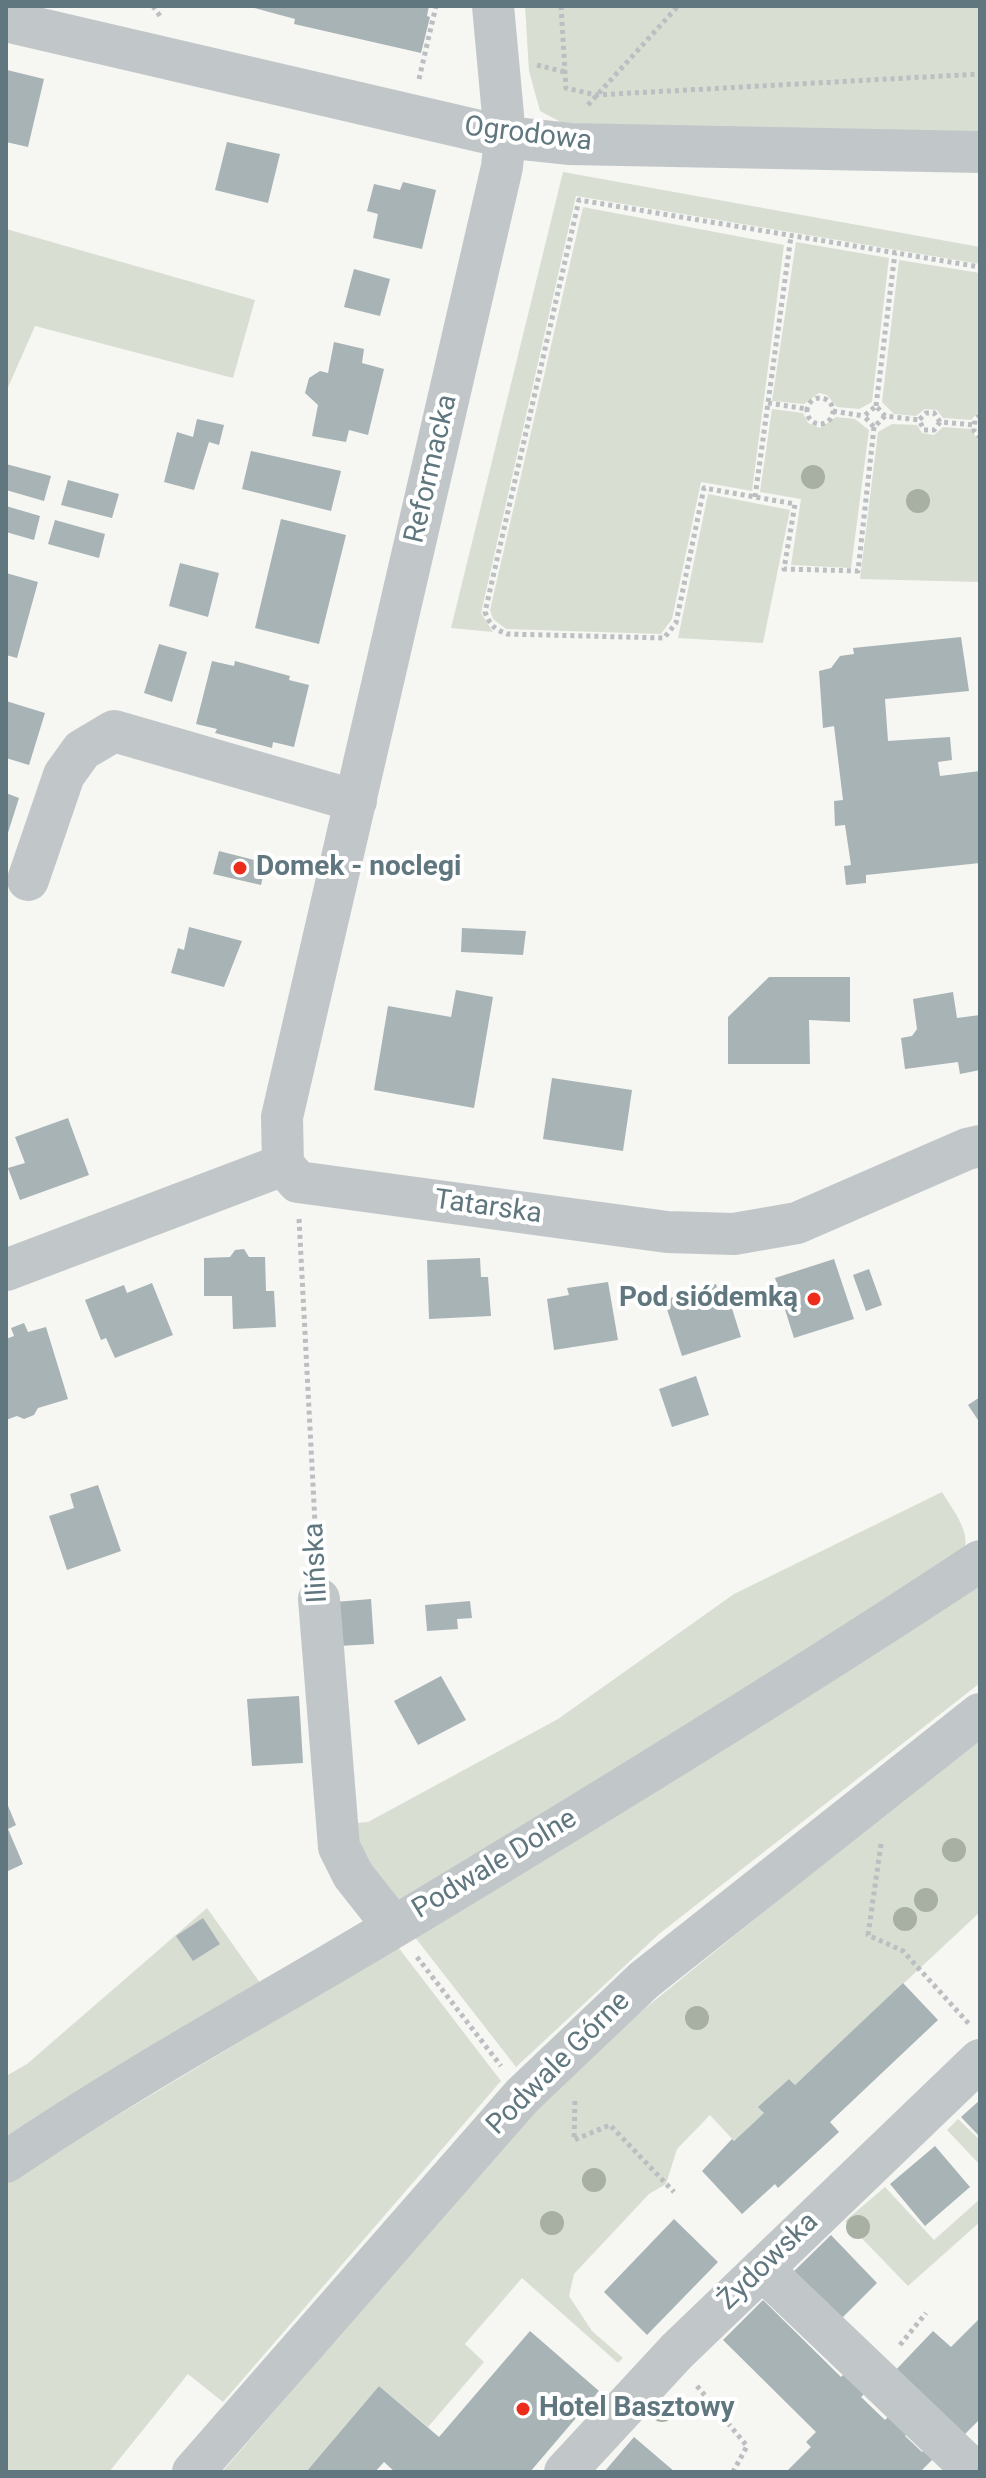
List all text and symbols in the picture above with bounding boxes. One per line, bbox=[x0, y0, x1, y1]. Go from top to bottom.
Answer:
street label: Ogrodowa bbox=[462, 111, 594, 159]
street label: Reformacka bbox=[399, 392, 465, 546]
place label: Domek - noclegi bbox=[256, 851, 461, 885]
marker: Domek - noclegi bbox=[231, 859, 249, 877]
street label: Tatarska bbox=[432, 1184, 544, 1232]
place label: Pod siódemką bbox=[619, 1282, 798, 1316]
marker: Pod siódemką bbox=[805, 1290, 823, 1308]
street label: Ilińska bbox=[298, 1522, 336, 1604]
street label: Podwale Dolne bbox=[407, 1803, 583, 1927]
street label: Podwale Górne bbox=[480, 1985, 638, 2143]
street label: Żydowska bbox=[712, 2206, 826, 2318]
place label: Hotel Basztowy bbox=[539, 2392, 735, 2426]
marker: Hotel Basztowy bbox=[514, 2400, 532, 2418]

